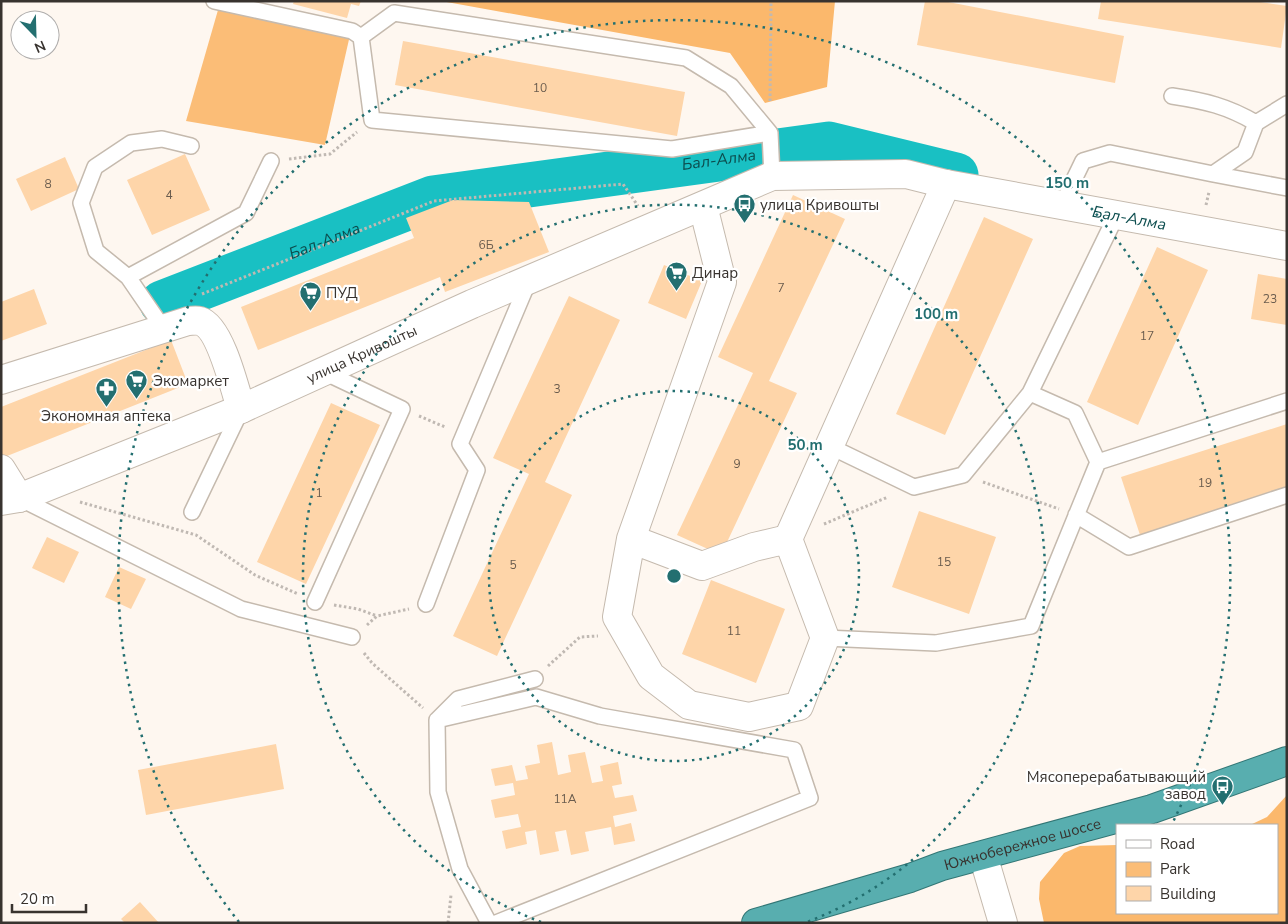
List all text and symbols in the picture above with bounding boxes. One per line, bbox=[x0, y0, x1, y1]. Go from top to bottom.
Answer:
north arrow bbox=[10, 10, 60, 60]
text: N bbox=[31, 36, 48, 57]
house number: 10 bbox=[533, 80, 547, 96]
water label: Бал-Алма bbox=[680, 144, 757, 176]
text: 150 m bbox=[1045, 173, 1089, 193]
house number: 8 bbox=[44, 176, 52, 192]
house number: 4 bbox=[165, 187, 173, 203]
bus stop icon: улица Кривошты bbox=[732, 193, 756, 224]
place label: улица Кривошты bbox=[760, 195, 879, 215]
water label: Бал-Алма bbox=[1090, 201, 1168, 236]
water label: Бал-Алма bbox=[286, 217, 364, 265]
house number: 6Б bbox=[478, 237, 494, 253]
supermarket icon: Динар bbox=[664, 261, 688, 292]
place label: Динар bbox=[692, 263, 738, 283]
house number: 7 bbox=[777, 280, 785, 296]
supermarket icon: ПУД bbox=[298, 281, 322, 312]
place label: ПУД bbox=[326, 283, 358, 303]
house number: 23 bbox=[1263, 291, 1277, 307]
text: 100 m bbox=[914, 304, 958, 324]
street label: улица Кривошты bbox=[303, 320, 420, 388]
house number: 17 bbox=[1140, 328, 1154, 344]
supermarket icon: Экомаркет bbox=[125, 369, 149, 400]
place label: Экомаркет bbox=[153, 371, 229, 391]
pharmacy icon: Экономная аптека bbox=[94, 376, 118, 407]
house number: 3 bbox=[553, 381, 561, 397]
place label: Экономная аптека bbox=[41, 406, 171, 426]
text: 50 m bbox=[787, 435, 823, 455]
house number: 9 bbox=[733, 456, 741, 472]
house number: 19 bbox=[1198, 475, 1212, 491]
house number: 1 bbox=[315, 485, 323, 501]
house number: 15 bbox=[937, 554, 951, 570]
house number: 5 bbox=[509, 557, 517, 573]
centre of rings bbox=[665, 567, 683, 585]
house number: 11 bbox=[727, 623, 741, 639]
place label: Мясоперерабатывающий завод bbox=[1027, 767, 1206, 804]
bus stop icon: Мясоперерабатывающий завод bbox=[1210, 774, 1234, 805]
house number: 11А bbox=[553, 791, 577, 807]
street label: Южнобережное шоссе bbox=[942, 813, 1103, 875]
legend bbox=[1116, 824, 1278, 914]
text: Road bbox=[1160, 834, 1195, 854]
text: Park bbox=[1160, 859, 1190, 879]
scale bar bbox=[12, 882, 86, 914]
text: Building bbox=[1160, 884, 1216, 904]
text: 20 m bbox=[20, 889, 55, 909]

